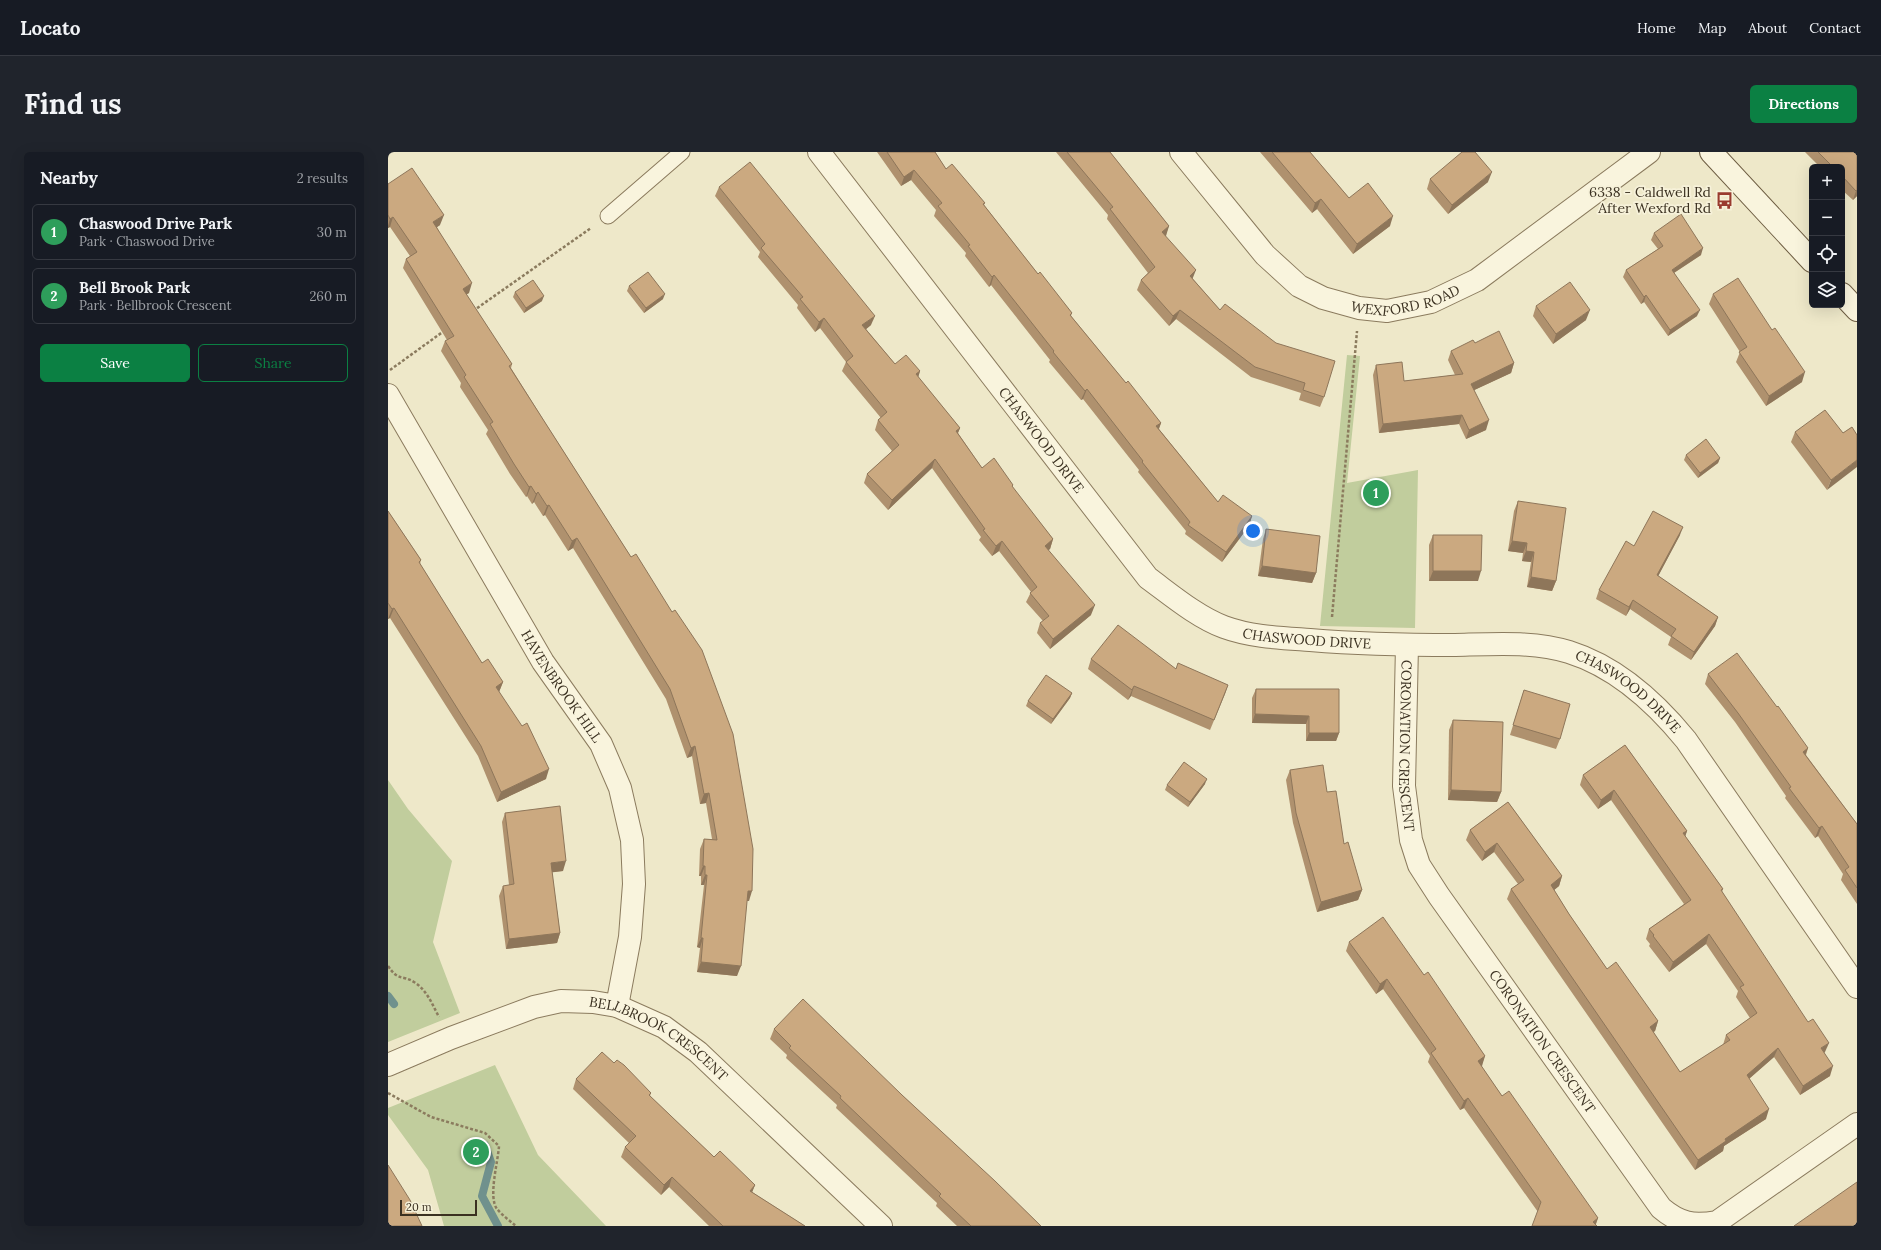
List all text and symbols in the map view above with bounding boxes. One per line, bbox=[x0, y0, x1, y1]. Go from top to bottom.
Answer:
text: Locato bbox=[20, 16, 81, 40]
text: Home bbox=[1637, 19, 1676, 37]
text: Map bbox=[1698, 19, 1726, 37]
text: About bbox=[1748, 19, 1787, 37]
text: Contact bbox=[1809, 19, 1861, 37]
button: Directions bbox=[1750, 85, 1857, 123]
text: Find us bbox=[24, 86, 122, 122]
map controls bbox=[1809, 164, 1845, 308]
button: + bbox=[1809, 164, 1845, 200]
text: Nearby bbox=[40, 167, 98, 189]
text: 2 results bbox=[297, 170, 348, 187]
place label: 6338 - Caldwell Rd After Wexford Rd bbox=[1589, 183, 1711, 217]
bus stop icon: 6338 - Caldwell Rd After Wexford Rd bbox=[1714, 190, 1734, 210]
button: − bbox=[1809, 200, 1845, 236]
text: Chaswood Drive Park bbox=[79, 214, 232, 233]
text: 1 bbox=[51, 224, 57, 241]
text: 30 m bbox=[317, 224, 347, 241]
text: Park · Chaswood Drive bbox=[79, 233, 215, 250]
button: locate bbox=[1809, 236, 1845, 272]
button: layers bbox=[1809, 272, 1845, 308]
text: Bell Brook Park bbox=[79, 278, 190, 297]
street label: WEXFORD ROAD bbox=[1349, 281, 1463, 320]
text: 2 bbox=[51, 288, 57, 305]
text: 260 m bbox=[309, 288, 347, 305]
text: Park · Bellbrook Crescent bbox=[79, 297, 231, 314]
button: Save bbox=[40, 344, 190, 382]
button: Share bbox=[198, 344, 348, 382]
street label: CHASWOOD DRIVE bbox=[995, 384, 1088, 497]
pin: 1 bbox=[1363, 478, 1389, 508]
your location bbox=[1243, 521, 1263, 541]
street label: CHASWOOD DRIVE bbox=[1241, 624, 1372, 653]
street label: HAVENBROOK HILL bbox=[517, 626, 606, 746]
street label: CHASWOOD DRIVE bbox=[1573, 646, 1685, 737]
street label: CORONATION CRESCENT bbox=[1395, 660, 1419, 833]
street label: CORONATION CRESCENT bbox=[1485, 966, 1600, 1117]
street label: BELLBROOK CRESCENT bbox=[588, 993, 732, 1085]
pin: 2 bbox=[463, 1137, 489, 1167]
scale bar bbox=[400, 1198, 477, 1217]
text: 20 m bbox=[406, 1200, 431, 1214]

